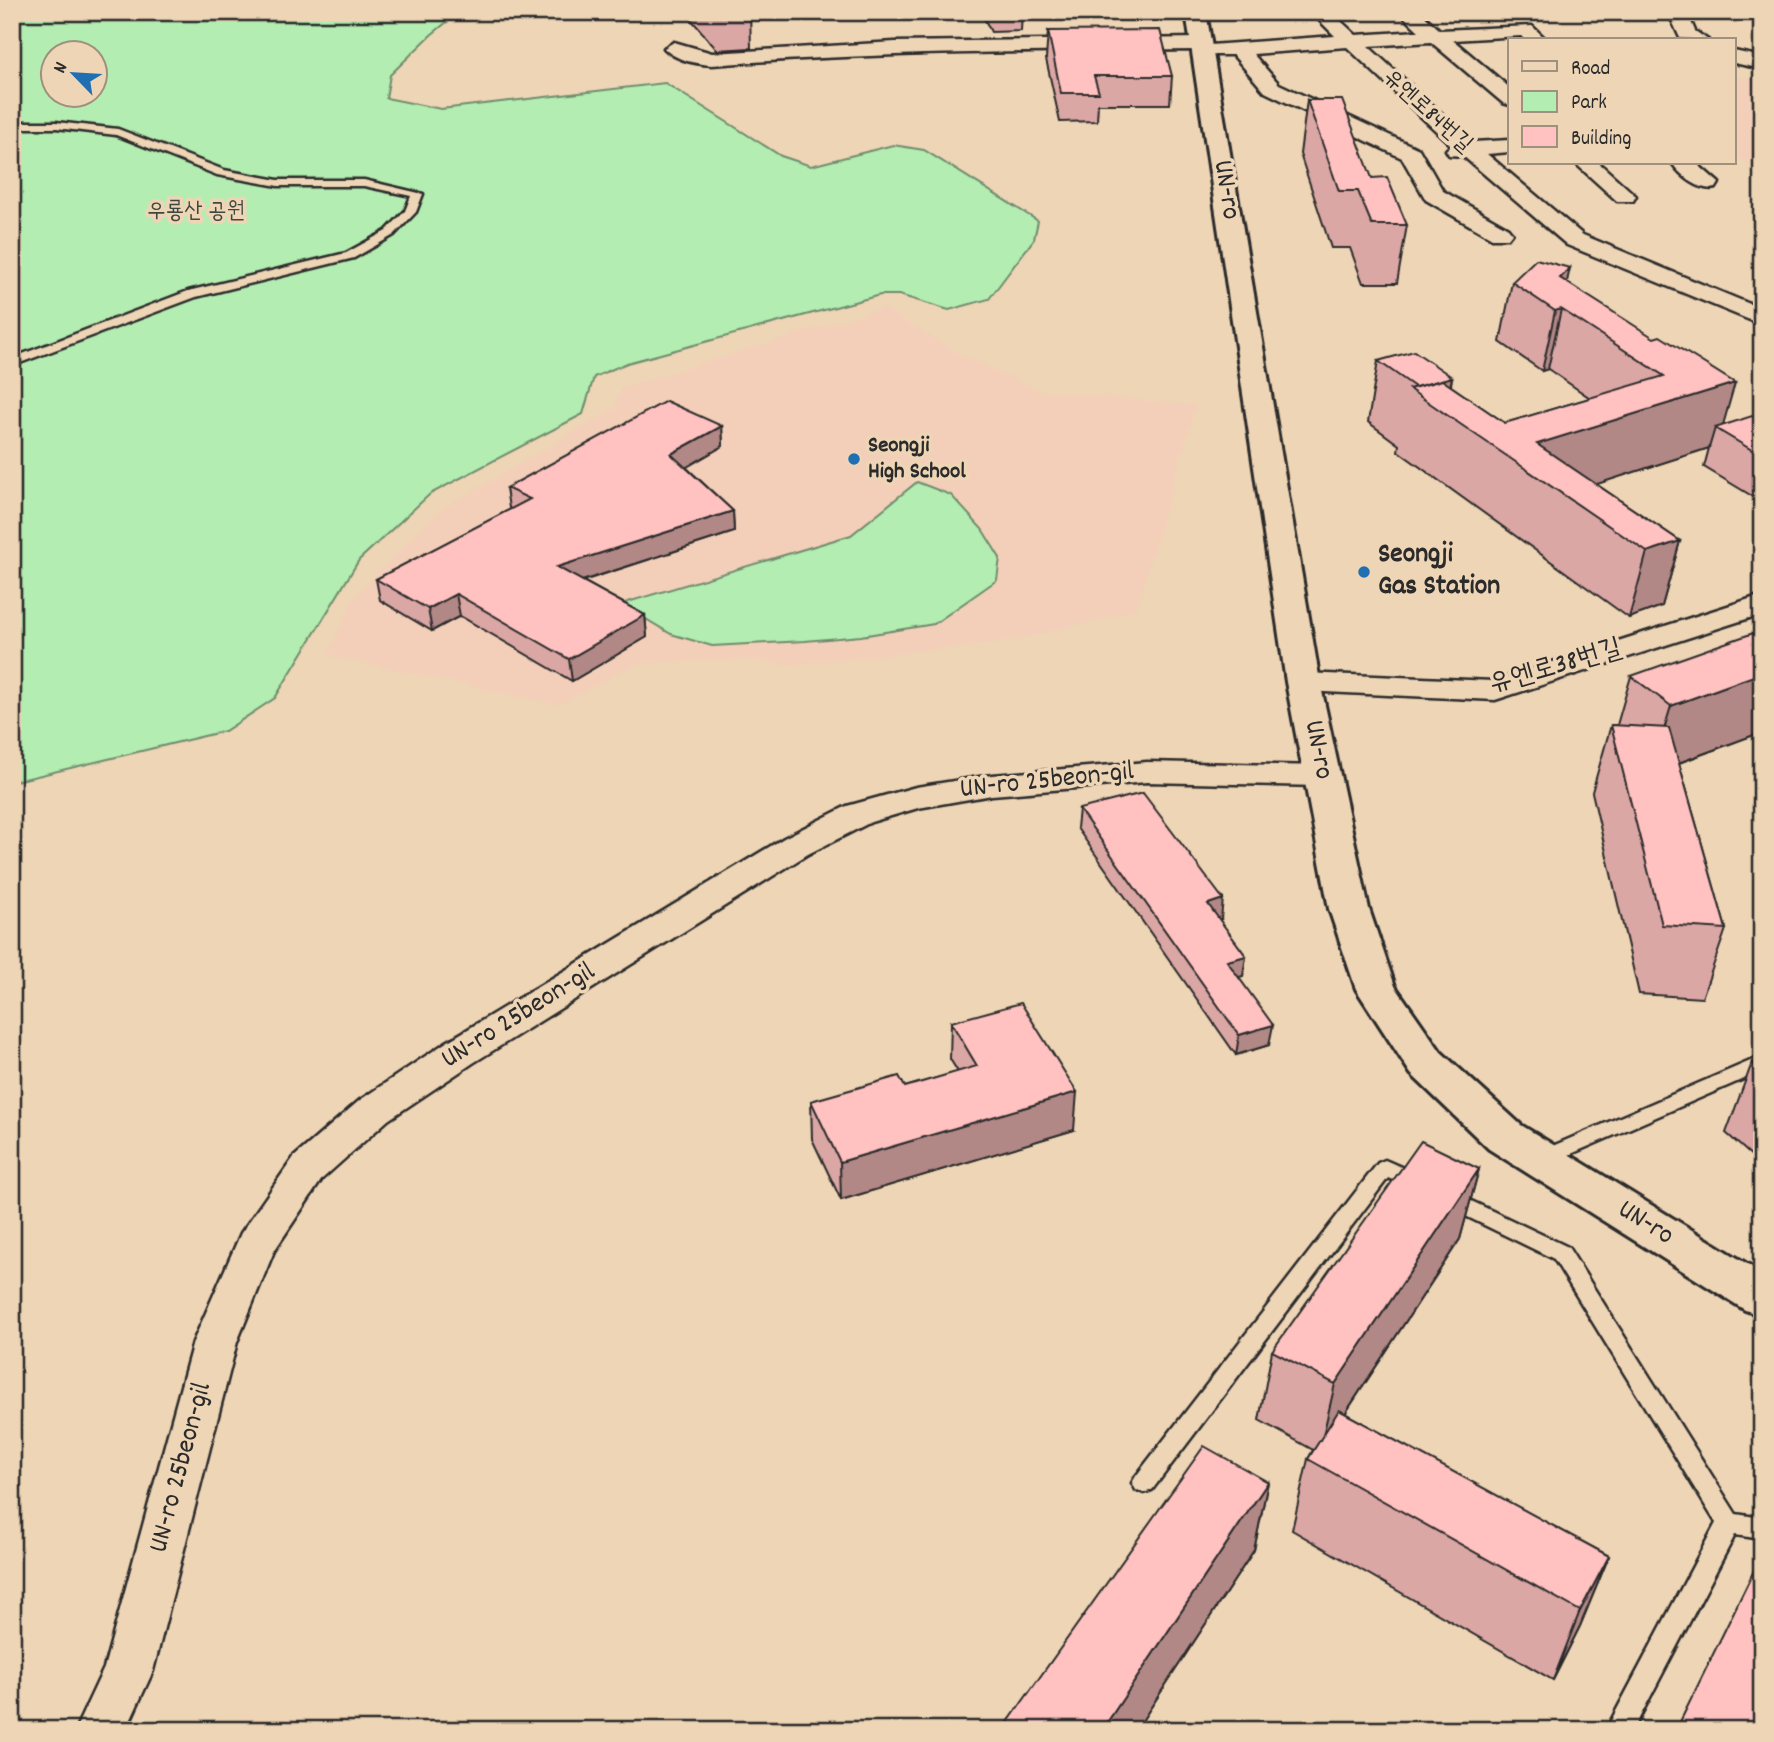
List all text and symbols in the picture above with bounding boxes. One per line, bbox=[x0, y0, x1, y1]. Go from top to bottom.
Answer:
north arrow bbox=[38, 38, 108, 108]
legend bbox=[1508, 38, 1736, 164]
text: Road bbox=[1571, 55, 1610, 85]
text: N bbox=[48, 58, 76, 78]
street label: 유엔로84번길 bbox=[1375, 62, 1479, 162]
text: Park bbox=[1571, 89, 1607, 119]
text: Building bbox=[1571, 125, 1631, 155]
street label: UN-ro bbox=[1201, 157, 1249, 223]
park label: 우룡산 공원 bbox=[147, 196, 245, 229]
place label: Seongji High School bbox=[868, 430, 966, 489]
marker: Seongji High School bbox=[846, 451, 862, 467]
place label: Seongji Gas Station bbox=[1378, 536, 1500, 608]
marker: Seongji Gas Station bbox=[1356, 564, 1372, 580]
street label: 유엔로38번길 bbox=[1485, 630, 1627, 706]
street label: UN-ro bbox=[1292, 717, 1342, 783]
street label: UN-ro 25beon-gil bbox=[958, 753, 1136, 811]
street label: UN-ro 25beon-gil bbox=[434, 954, 604, 1080]
street label: UN-ro bbox=[1609, 1191, 1681, 1257]
street label: UN-ro 25beon-gil bbox=[140, 1378, 224, 1558]

